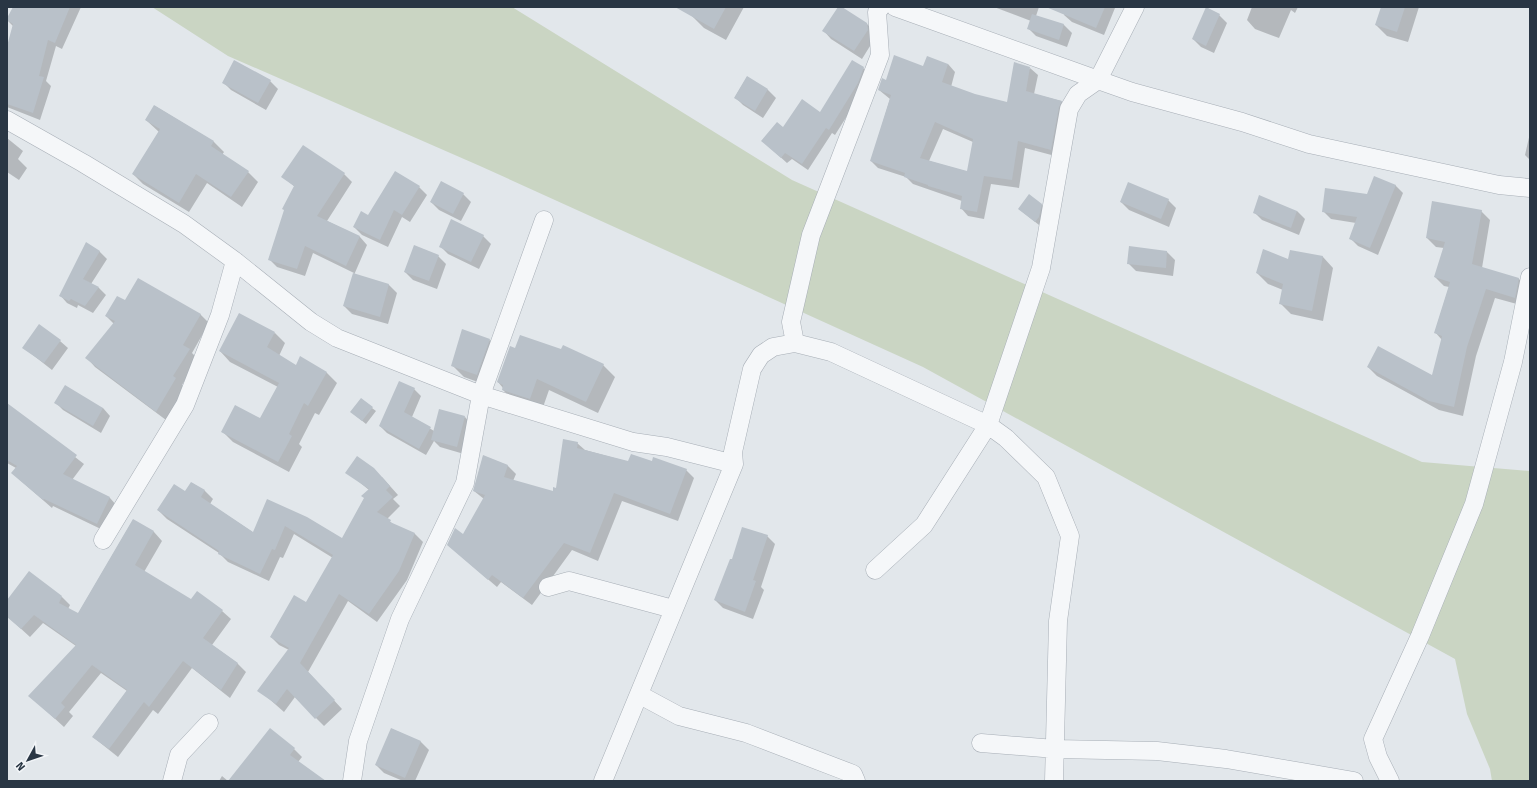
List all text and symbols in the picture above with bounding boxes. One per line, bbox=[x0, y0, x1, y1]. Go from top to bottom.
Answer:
north arrow bbox=[8, 740, 48, 780]
text: N bbox=[13, 759, 28, 773]

